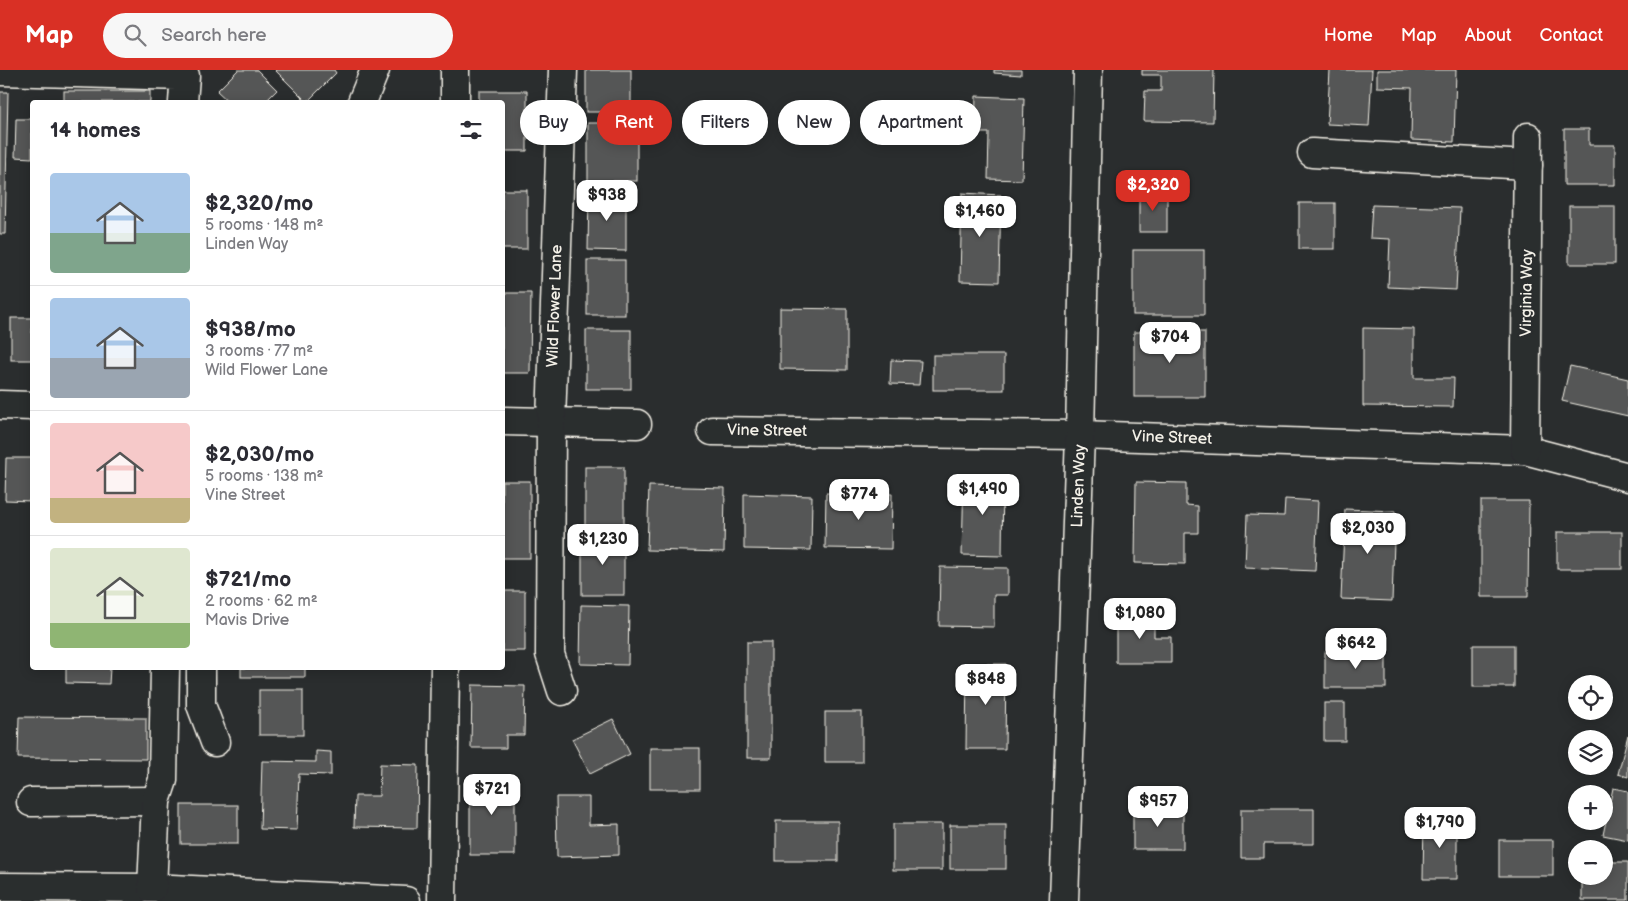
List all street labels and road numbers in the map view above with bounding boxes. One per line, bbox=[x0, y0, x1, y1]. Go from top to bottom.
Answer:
street label: Wild Flower Lane bbox=[543, 244, 567, 368]
street label: Virginia Way bbox=[1517, 248, 1537, 337]
street label: Vine Street bbox=[727, 421, 807, 441]
street label: Vine Street bbox=[1132, 427, 1212, 449]
street label: Linden Way bbox=[1068, 443, 1090, 528]

